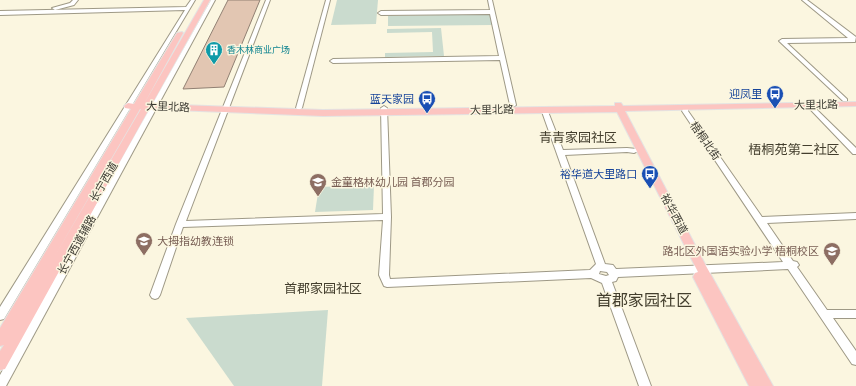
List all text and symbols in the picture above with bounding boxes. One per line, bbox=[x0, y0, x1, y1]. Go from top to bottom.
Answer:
building icon: 香木林商业广场 bbox=[204, 40, 224, 65]
place label: 香木林商业广场 bbox=[227, 44, 290, 56]
bus stop icon: 迎凤里 bbox=[765, 84, 785, 109]
place label: 迎凤里 bbox=[729, 87, 762, 102]
bus stop icon: 蓝天家园 bbox=[417, 89, 437, 114]
place label: 蓝天家园 bbox=[370, 92, 414, 107]
street label: 大里北路 bbox=[794, 97, 838, 113]
street label: 大里北路 bbox=[146, 99, 190, 115]
street label: 大里北路 bbox=[470, 102, 514, 118]
street label: 梧桐北街 bbox=[686, 119, 724, 163]
district label: 青青家园社区 bbox=[539, 129, 617, 146]
district label: 梧桐苑第二社区 bbox=[748, 141, 840, 158]
street label: 长宁西道 bbox=[87, 159, 121, 205]
bus stop icon: 裕华道大里路口 bbox=[640, 164, 660, 189]
place label: 裕华道大里路口 bbox=[560, 167, 637, 182]
school or university icon: 金童格林幼儿园 首郡分园 bbox=[308, 172, 328, 197]
place label: 金童格林幼儿园 首郡分园 bbox=[331, 175, 455, 190]
street label: 裕华西道 bbox=[657, 191, 691, 237]
street label: 长宁西道辅路 bbox=[54, 213, 100, 277]
school or university icon: 大拇指幼教连锁 bbox=[134, 231, 154, 256]
place label: 大拇指幼教连锁 bbox=[157, 234, 234, 249]
school or university icon: 路北区外国语实验小学 梧桐校区 bbox=[822, 241, 842, 266]
place label: 路北区外国语实验小学 梧桐校区 bbox=[662, 244, 819, 259]
district label: 首郡家园社区 bbox=[284, 280, 362, 297]
district label: 首郡家园社区 bbox=[596, 289, 692, 311]

